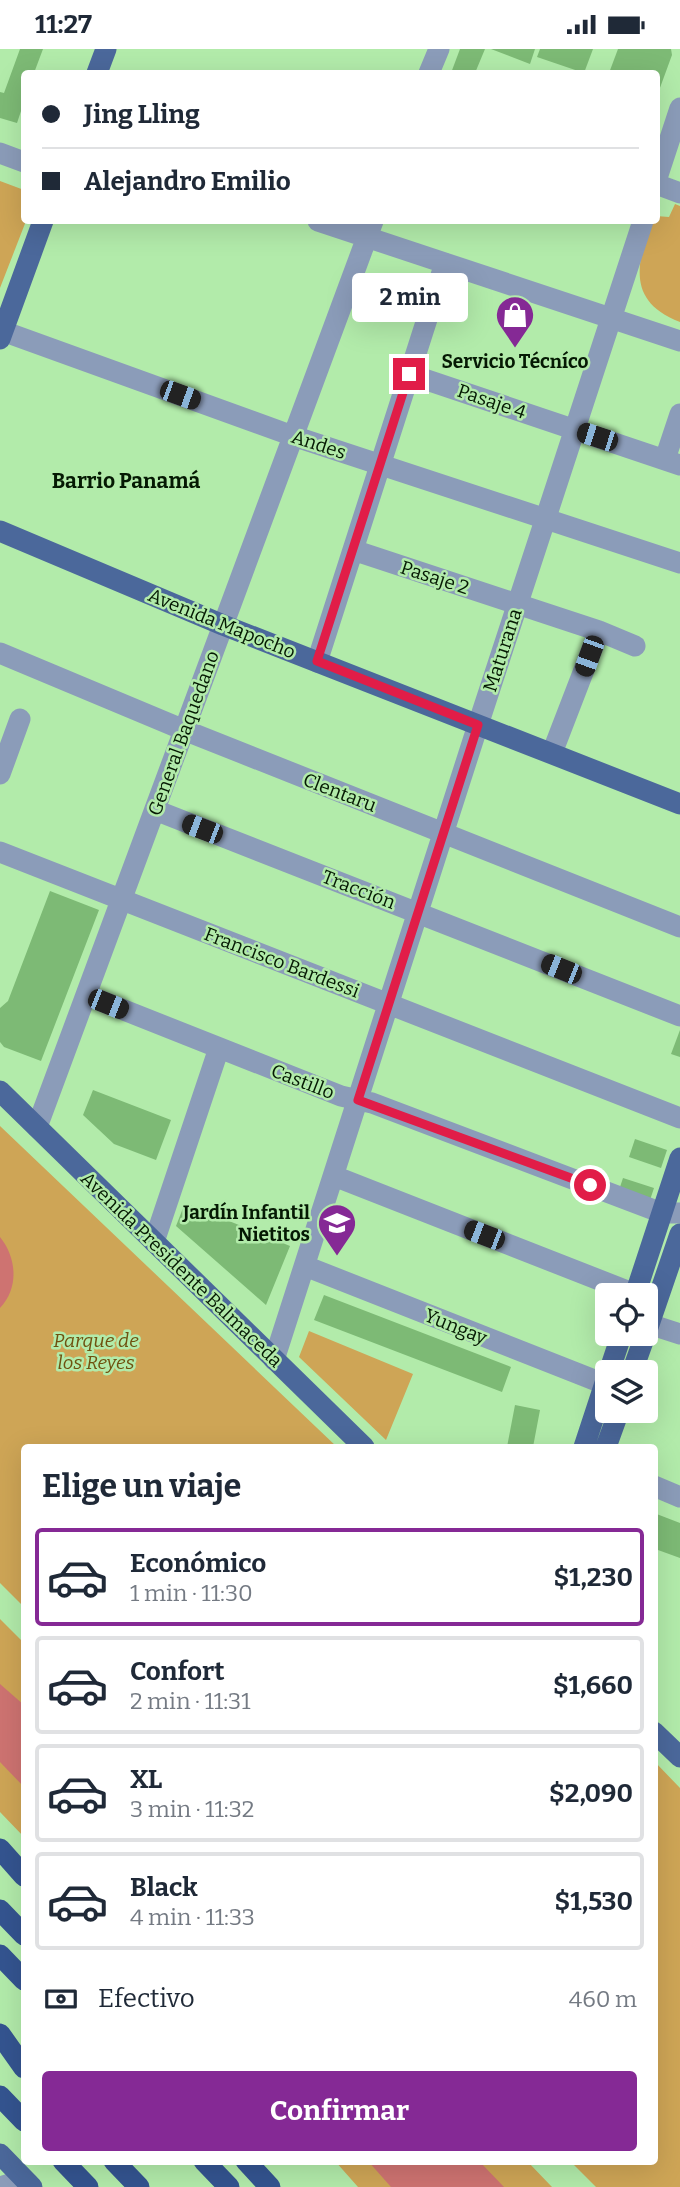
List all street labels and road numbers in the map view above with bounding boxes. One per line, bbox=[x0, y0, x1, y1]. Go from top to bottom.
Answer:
street label: Pasaje 4 bbox=[454, 379, 529, 424]
street label: Andes bbox=[289, 425, 349, 464]
street label: Pasaje 2 bbox=[398, 556, 472, 599]
street label: Avenida Mapocho bbox=[145, 583, 299, 664]
street label: Maturana bbox=[478, 605, 527, 695]
street label: General Baquedano bbox=[143, 647, 224, 819]
street label: Clentaru bbox=[300, 768, 380, 817]
street label: Tracción bbox=[319, 865, 399, 914]
street label: Francisco Bardessi bbox=[201, 922, 363, 1003]
street label: Castillo bbox=[268, 1059, 338, 1104]
street label: Avenida Presidente Balmaceda bbox=[76, 1167, 288, 1372]
street label: Yungay bbox=[421, 1304, 491, 1350]

